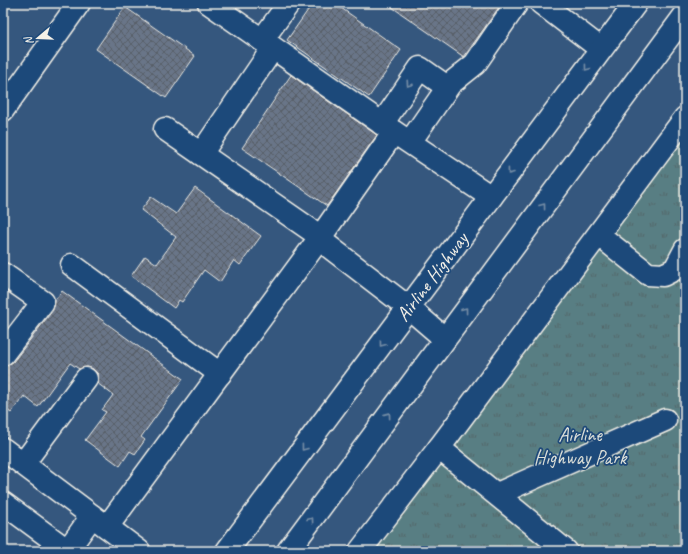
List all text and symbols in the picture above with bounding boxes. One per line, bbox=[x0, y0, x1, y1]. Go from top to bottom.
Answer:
north arrow bbox=[18, 18, 58, 58]
text: N bbox=[20, 34, 36, 47]
one-way arrow bbox=[584, 64, 592, 71]
one-way arrow bbox=[406, 80, 414, 87]
one-way arrow bbox=[507, 168, 514, 175]
one-way arrow bbox=[538, 204, 545, 211]
street label: Airline Highway bbox=[390, 226, 475, 326]
one-way arrow bbox=[460, 308, 467, 315]
one-way arrow bbox=[379, 340, 387, 347]
one-way arrow bbox=[383, 412, 391, 419]
park label: Airline Highway Park bbox=[534, 422, 628, 470]
one-way arrow bbox=[301, 444, 309, 451]
one-way arrow bbox=[306, 517, 313, 524]

